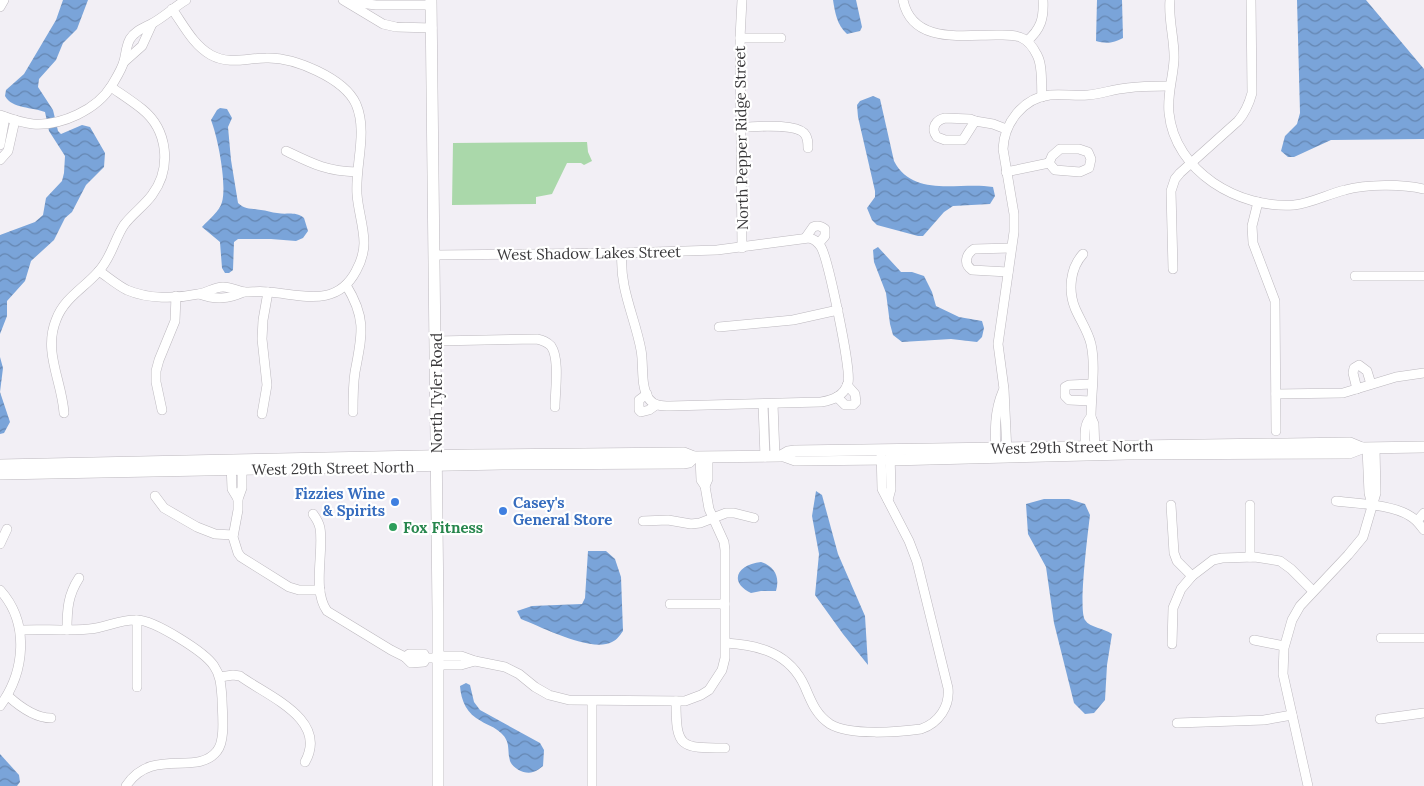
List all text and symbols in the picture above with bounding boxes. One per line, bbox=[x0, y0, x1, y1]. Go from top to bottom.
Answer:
street label: North Pepper Ridge Street bbox=[730, 45, 752, 230]
street label: West Shadow Lakes Street bbox=[497, 242, 681, 264]
street label: North Tyler Road bbox=[427, 333, 446, 453]
street label: West 29th Street North bbox=[991, 436, 1153, 458]
street label: West 29th Street North bbox=[252, 457, 414, 479]
place label: Fizzies Wine & Spirits bbox=[295, 484, 385, 520]
place label: Casey's General Store bbox=[513, 493, 612, 529]
marker: Fizzies Wine & Spirits bbox=[389, 496, 401, 508]
marker: Casey's General Store bbox=[497, 505, 509, 517]
place label: Fox Fitness bbox=[403, 518, 483, 537]
marker: Fox Fitness bbox=[387, 521, 399, 533]

